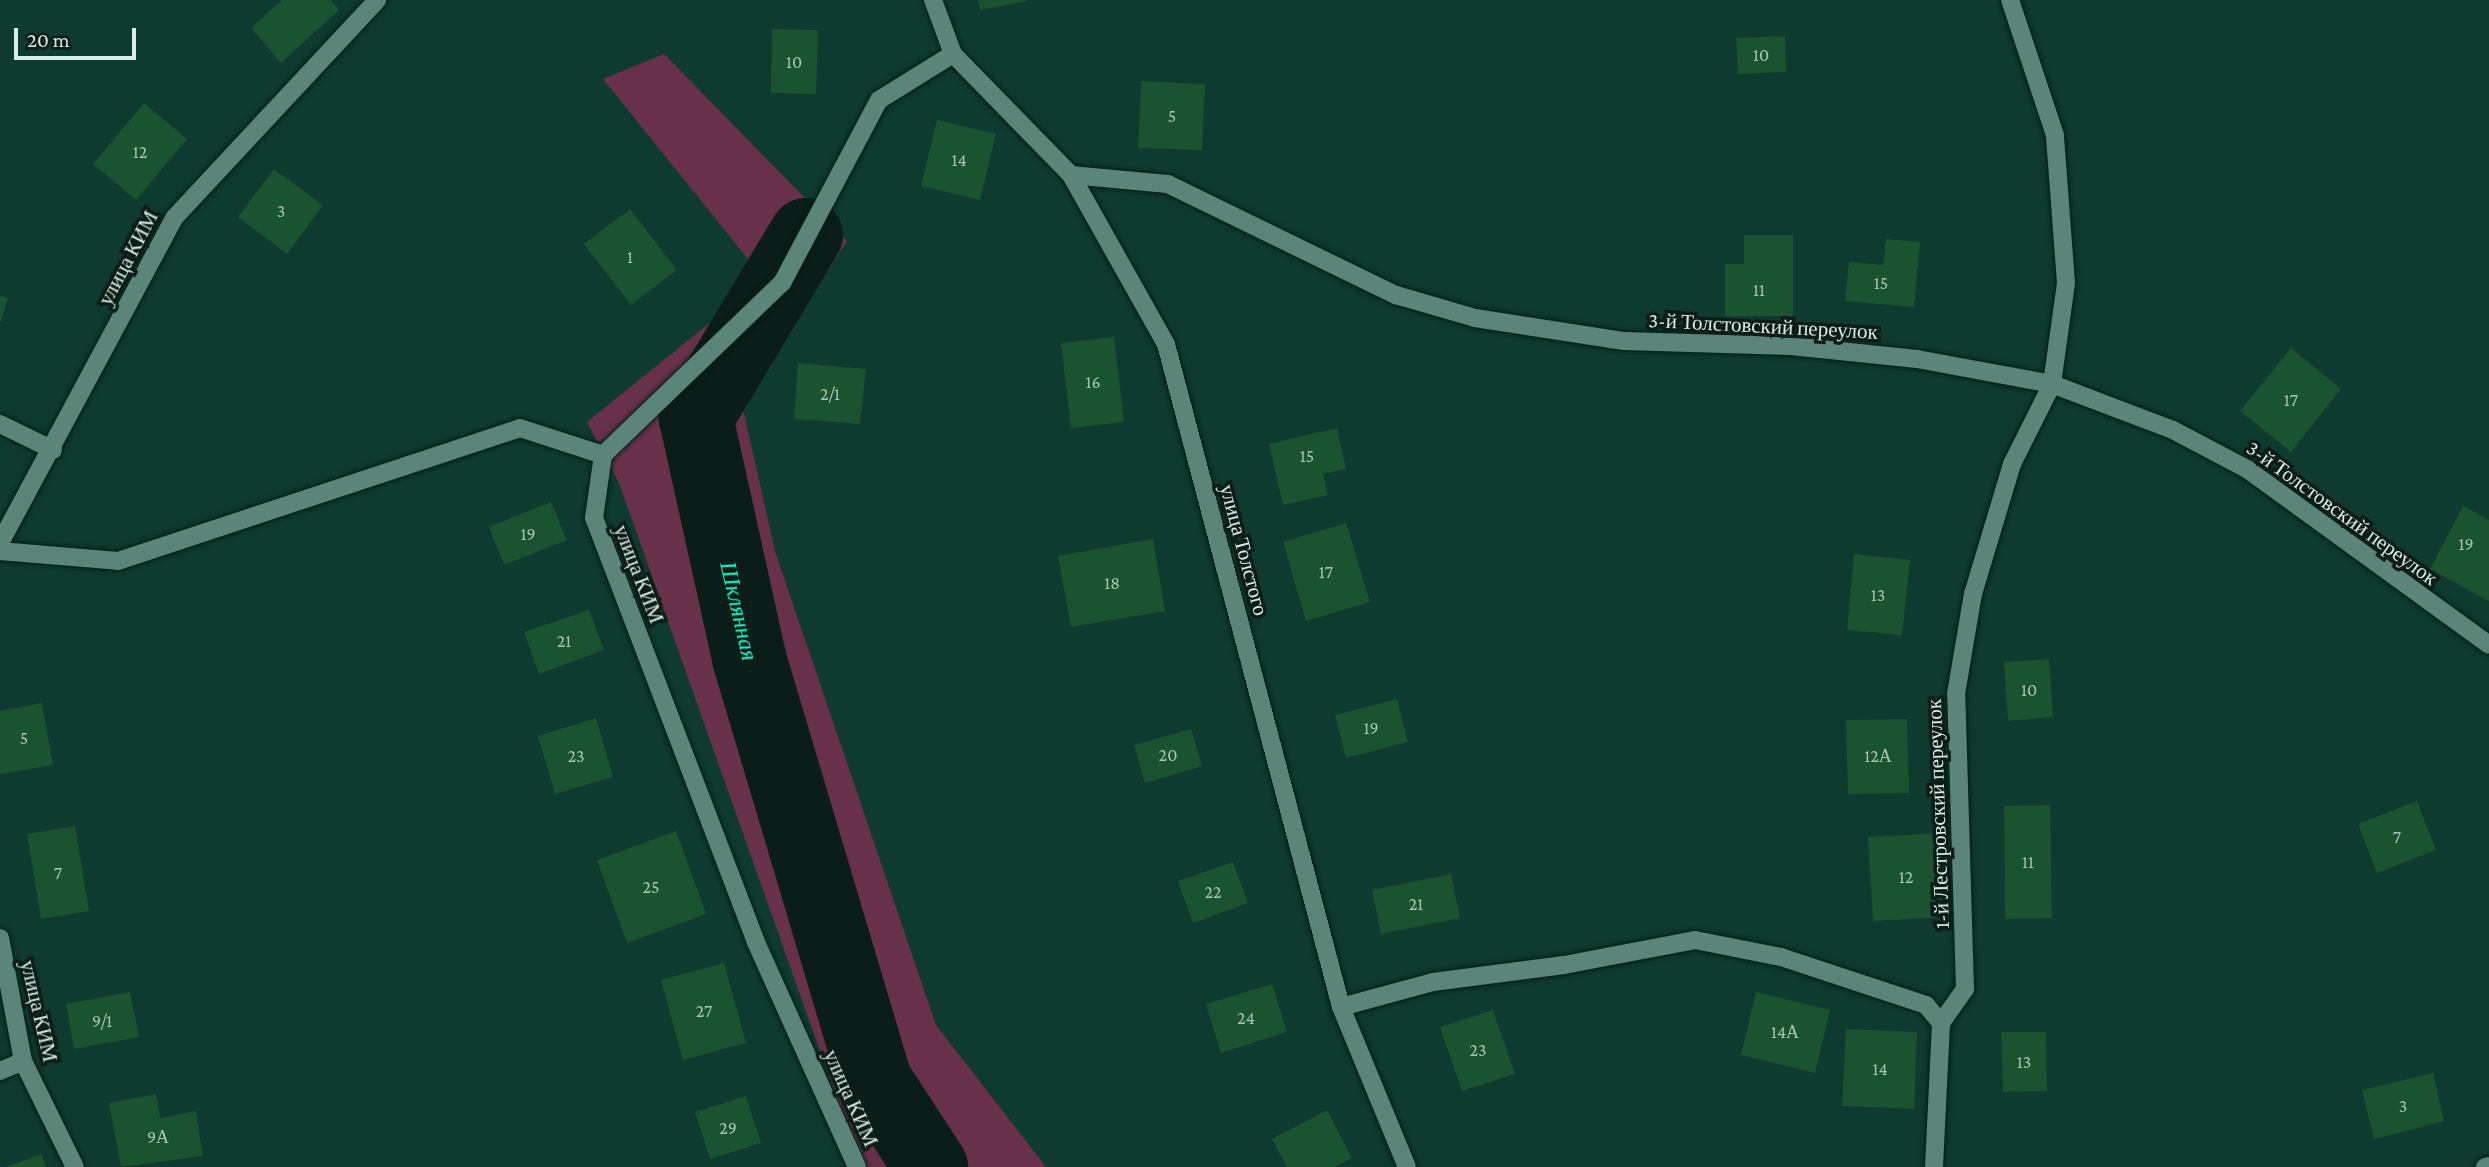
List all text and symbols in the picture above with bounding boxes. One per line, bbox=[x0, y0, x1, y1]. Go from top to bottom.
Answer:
scale bar bbox=[18, 14, 140, 58]
text: 20 m bbox=[27, 28, 70, 52]
house number: 10 bbox=[1753, 44, 1769, 66]
house number: 10 bbox=[786, 51, 802, 73]
house number: 5 bbox=[1168, 105, 1176, 127]
house number: 12 bbox=[133, 141, 147, 163]
house number: 14 bbox=[951, 149, 967, 171]
house number: 3 bbox=[277, 200, 285, 222]
street label: улица КИМ bbox=[93, 206, 163, 310]
house number: 1 bbox=[627, 246, 633, 268]
house number: 15 bbox=[1874, 272, 1888, 294]
house number: 11 bbox=[1753, 279, 1765, 301]
street label: 3-й Толстовский переулок bbox=[1648, 307, 1878, 345]
house number: 16 bbox=[1085, 371, 1101, 393]
house number: 2/1 bbox=[820, 383, 840, 405]
house number: 17 bbox=[2284, 389, 2298, 411]
street label: 3-й Толстовский переулок bbox=[2242, 435, 2442, 591]
house number: 15 bbox=[1300, 445, 1314, 467]
street label: улица Толстого bbox=[1214, 482, 1274, 618]
street label: улица КИМ bbox=[609, 521, 669, 627]
house number: 19 bbox=[520, 523, 536, 545]
house number: 19 bbox=[2458, 533, 2474, 555]
water label: Шклянная bbox=[714, 559, 764, 663]
house number: 17 bbox=[1319, 561, 1333, 583]
house number: 18 bbox=[1104, 572, 1120, 594]
house number: 13 bbox=[1871, 584, 1885, 606]
house number: 21 bbox=[557, 630, 571, 652]
house number: 10 bbox=[2021, 679, 2037, 701]
street label: 1-й Лестровский переулок bbox=[1921, 699, 1955, 929]
house number: 19 bbox=[1363, 717, 1379, 739]
house number: 5 bbox=[20, 727, 28, 749]
house number: 20 bbox=[1159, 744, 1177, 766]
house number: 23 bbox=[567, 745, 585, 767]
house number: 12А bbox=[1864, 745, 1892, 767]
house number: 7 bbox=[2393, 826, 2401, 848]
house number: 11 bbox=[2022, 851, 2034, 873]
house number: 7 bbox=[54, 862, 62, 884]
house number: 12 bbox=[1899, 866, 1913, 888]
house number: 25 bbox=[642, 876, 660, 898]
house number: 22 bbox=[1204, 881, 1222, 903]
house number: 21 bbox=[1409, 893, 1423, 915]
street label: улица КИМ bbox=[15, 958, 63, 1064]
house number: 27 bbox=[696, 1000, 712, 1022]
house number: 24 bbox=[1237, 1007, 1255, 1029]
house number: 9/1 bbox=[92, 1010, 112, 1032]
house number: 14А bbox=[1771, 1021, 1799, 1043]
house number: 23 bbox=[1469, 1039, 1487, 1061]
street label: улица КИМ bbox=[818, 1046, 884, 1150]
house number: 13 bbox=[2017, 1051, 2031, 1073]
house number: 14 bbox=[1872, 1058, 1888, 1080]
house number: 3 bbox=[2399, 1095, 2407, 1117]
house number: 29 bbox=[719, 1117, 737, 1139]
house number: 9А bbox=[147, 1126, 169, 1148]

